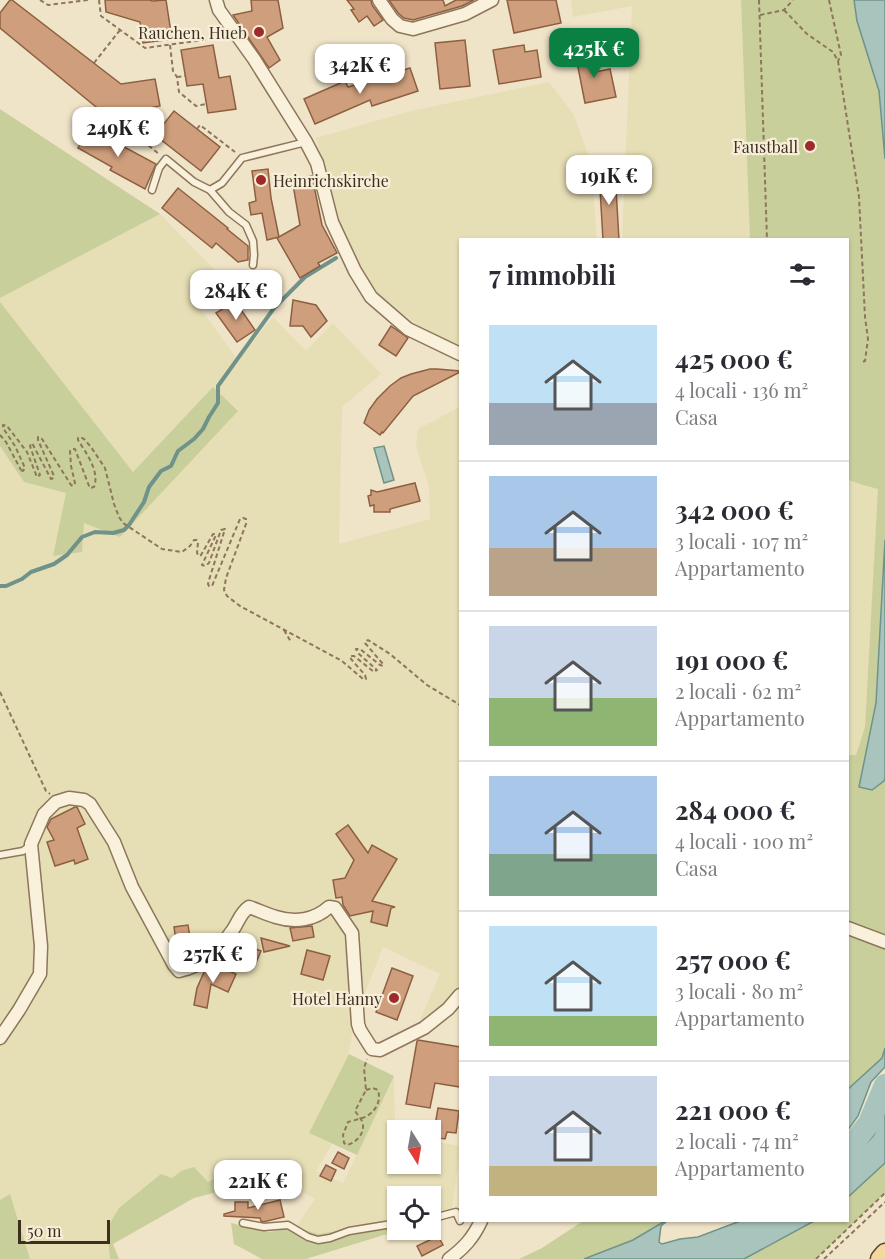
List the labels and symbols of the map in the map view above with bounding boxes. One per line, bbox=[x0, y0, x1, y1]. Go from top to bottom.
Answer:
place label: Rauchen, Hueb bbox=[138, 22, 247, 43]
marker: Rauchen, Hueb bbox=[252, 25, 266, 39]
pin: 425K € bbox=[545, 28, 643, 79]
pin: 342K € bbox=[311, 44, 409, 95]
pin: 249K € bbox=[69, 107, 167, 158]
place label: Faustball bbox=[733, 136, 798, 157]
marker: Faustball bbox=[803, 139, 817, 153]
pin: 191K € bbox=[560, 155, 658, 206]
place label: Heinrichskirche bbox=[273, 170, 389, 191]
marker: Heinrichskirche bbox=[254, 173, 268, 187]
pin: 284K € bbox=[187, 270, 285, 321]
pin: 257K € bbox=[164, 933, 262, 984]
place label: Hotel Hanny bbox=[292, 988, 382, 1009]
marker: Hotel Hanny bbox=[387, 991, 401, 1005]
north arrow bbox=[387, 1120, 441, 1174]
pin: 221K € bbox=[209, 1160, 307, 1211]
scale bar bbox=[18, 1217, 110, 1244]

